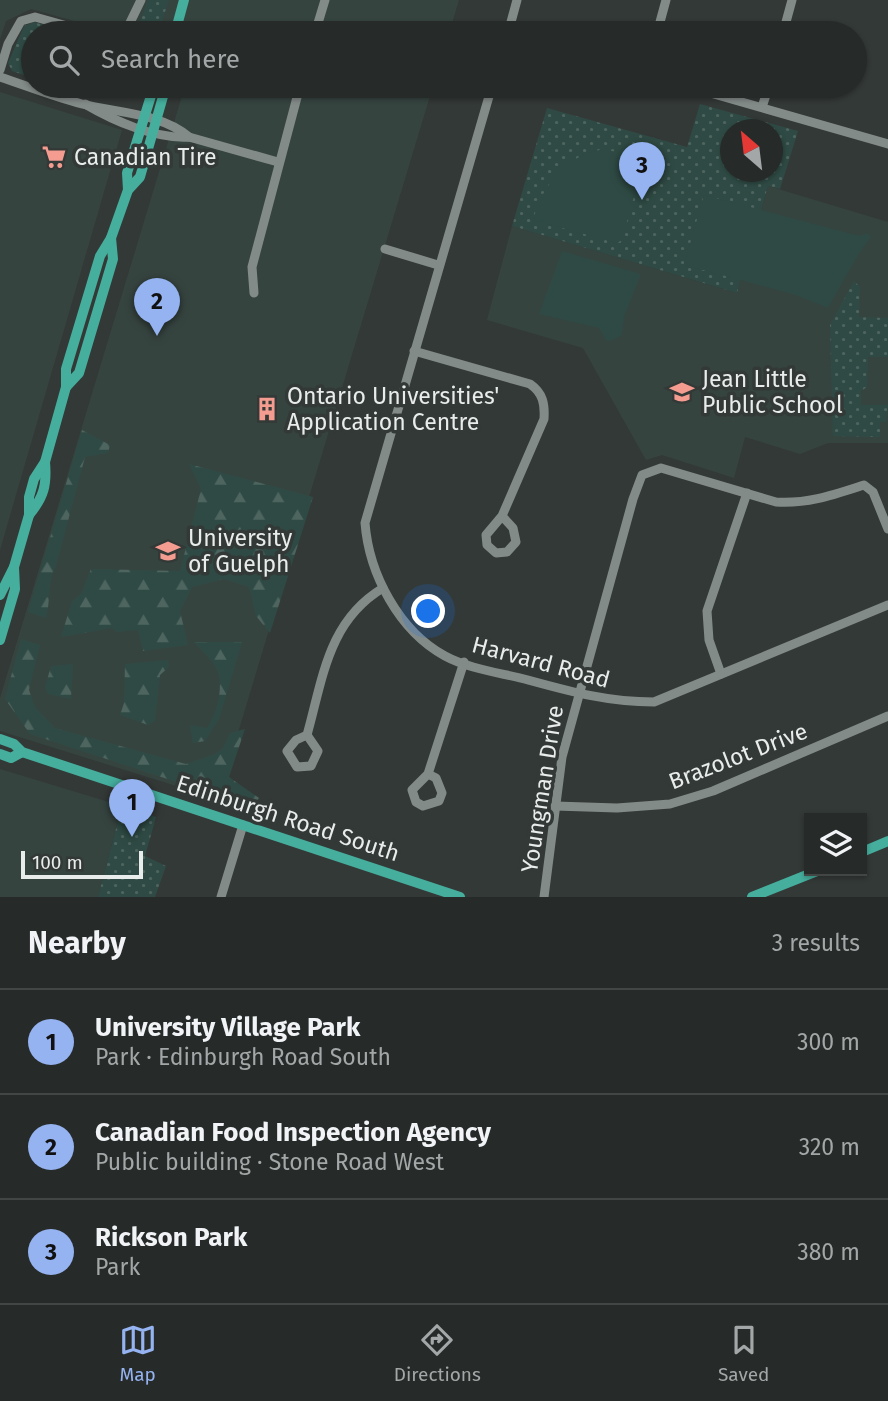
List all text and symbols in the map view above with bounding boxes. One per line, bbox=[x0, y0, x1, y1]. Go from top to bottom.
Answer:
search box bbox=[21, 21, 867, 98]
icon: search bbox=[45, 41, 83, 79]
text: Search here bbox=[101, 44, 240, 75]
north arrow bbox=[720, 119, 783, 182]
pin: 3 bbox=[619, 142, 665, 200]
supermarket icon: Canadian Tire bbox=[40, 143, 68, 171]
place label: Canadian Tire bbox=[74, 143, 217, 171]
pin: 2 bbox=[134, 278, 180, 336]
place label: Jean Little Public School bbox=[702, 365, 843, 419]
school or university icon: Jean Little Public School bbox=[668, 378, 696, 406]
place label: Ontario Universities' Application Centre bbox=[287, 382, 499, 436]
building icon: Ontario Universities' Application Centre bbox=[253, 395, 281, 423]
place label: University of Guelph bbox=[188, 524, 293, 578]
school or university icon: University of Guelph bbox=[154, 537, 182, 565]
your location bbox=[411, 594, 445, 628]
street label: Harvard Road bbox=[469, 630, 613, 694]
street label: Youngman Drive bbox=[515, 703, 569, 875]
street label: Brazolot Drive bbox=[665, 717, 811, 795]
street label: Edinburgh Road South bbox=[173, 769, 403, 867]
pin: 1 bbox=[109, 779, 155, 837]
map controls bbox=[804, 813, 867, 876]
button: layers bbox=[804, 813, 867, 876]
scale bar bbox=[21, 848, 144, 880]
text: 100 m bbox=[32, 851, 83, 874]
text: Nearby bbox=[28, 925, 126, 961]
text: 3 results bbox=[772, 929, 860, 957]
text: University Village Park bbox=[95, 1012, 360, 1043]
text: 1 bbox=[46, 1028, 56, 1056]
text: 300 m bbox=[797, 1028, 860, 1056]
text: Park · Edinburgh Road South bbox=[95, 1043, 391, 1071]
text: Canadian Food Inspection Agency bbox=[95, 1117, 491, 1148]
text: 2 bbox=[45, 1133, 57, 1161]
text: 320 m bbox=[799, 1133, 860, 1161]
text: Public building · Stone Road West bbox=[95, 1148, 444, 1176]
text: Rickson Park bbox=[95, 1222, 247, 1253]
text: 3 bbox=[45, 1238, 57, 1266]
text: 380 m bbox=[797, 1238, 860, 1266]
text: Park bbox=[95, 1253, 140, 1281]
tab: Map bbox=[119, 1321, 157, 1386]
tab: Directions bbox=[394, 1321, 481, 1386]
tab: Saved bbox=[718, 1321, 769, 1386]

